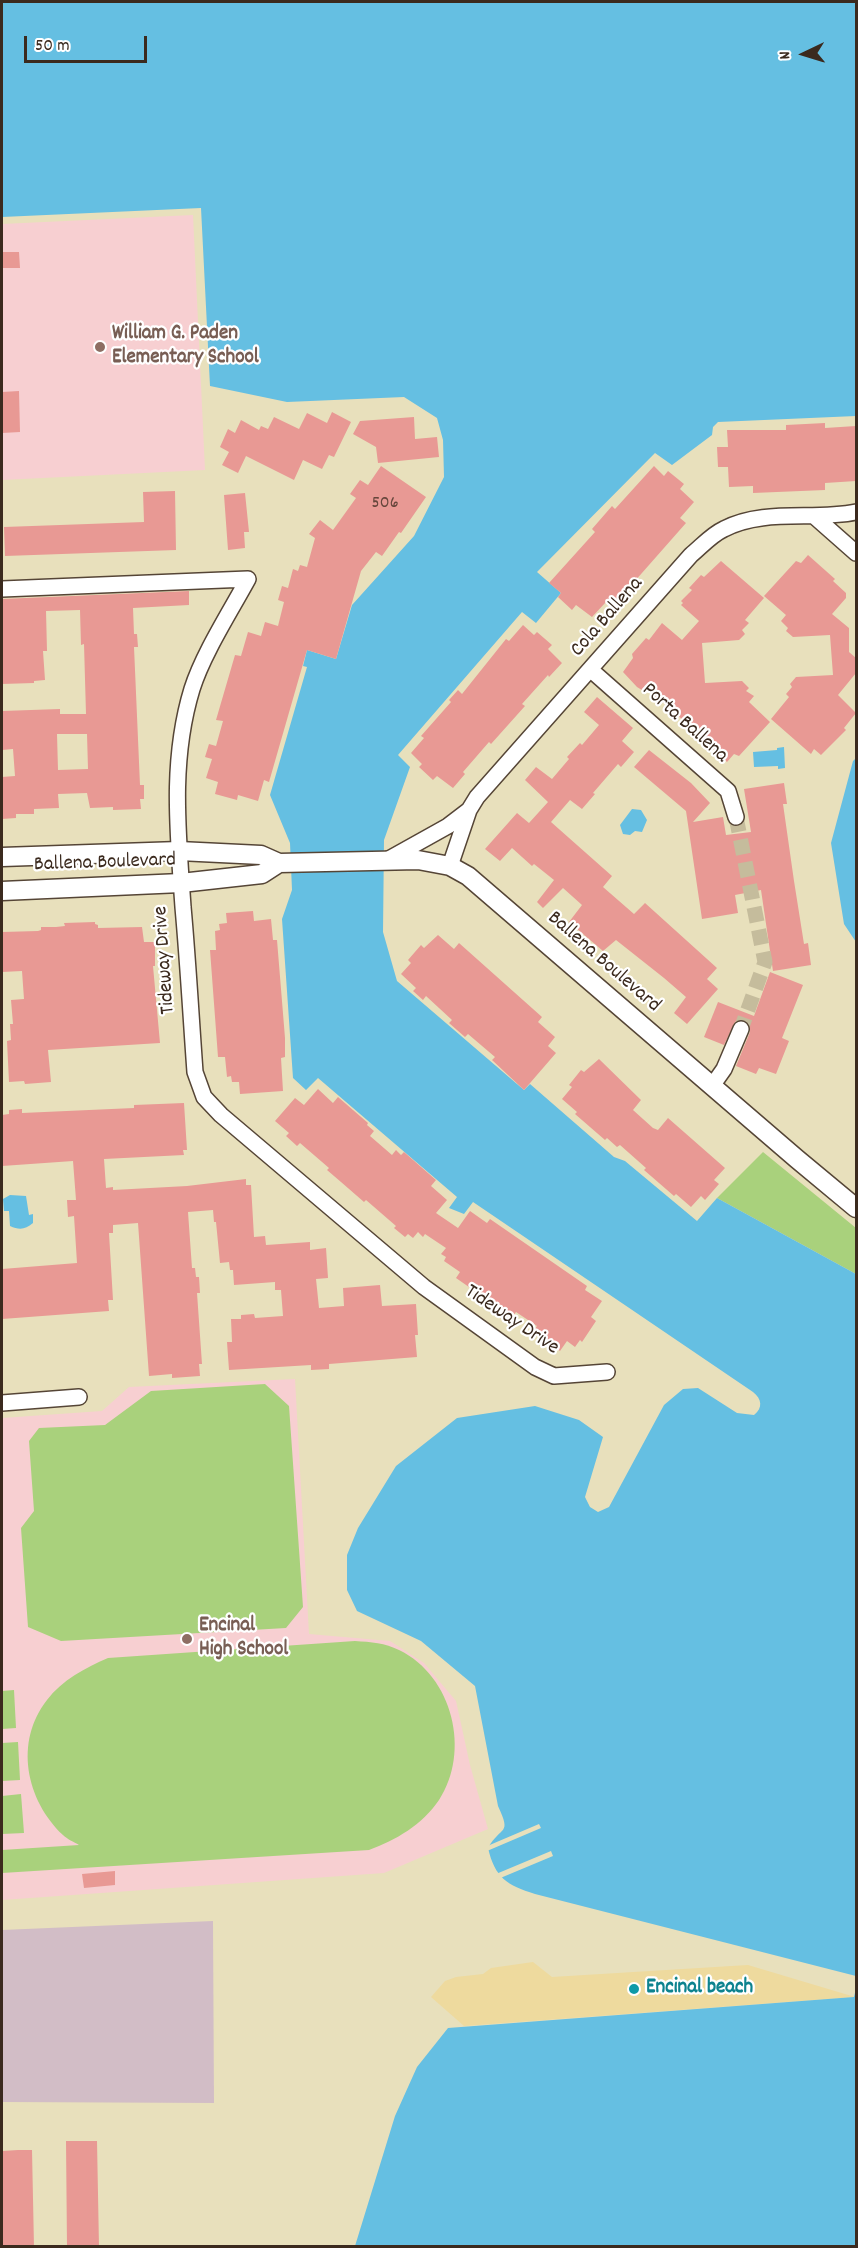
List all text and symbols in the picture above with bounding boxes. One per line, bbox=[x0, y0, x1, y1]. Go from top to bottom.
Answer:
scale bar bbox=[27, 24, 150, 62]
north arrow bbox=[774, 24, 834, 84]
text: 50 m bbox=[35, 34, 70, 59]
text: N bbox=[774, 51, 797, 60]
place label: William G. Paden Elementary School bbox=[112, 322, 259, 372]
marker: William G. Paden Elementary School bbox=[93, 340, 107, 354]
house number: 506 bbox=[372, 494, 398, 516]
street label: Cola Ballena bbox=[566, 573, 650, 663]
street label: Porta Ballena bbox=[636, 679, 732, 769]
street label: Ballena Boulevard bbox=[33, 849, 177, 879]
street label: Tideway Drive bbox=[150, 905, 182, 1015]
street label: Ballena Boulevard bbox=[541, 907, 665, 1019]
street label: Tideway Drive bbox=[459, 1280, 563, 1362]
place label: Encinal High School bbox=[199, 1614, 288, 1664]
marker: Encinal High School bbox=[180, 1632, 194, 1646]
place label: Encinal beach bbox=[646, 1976, 753, 2002]
marker: Encinal beach bbox=[627, 1982, 641, 1996]

